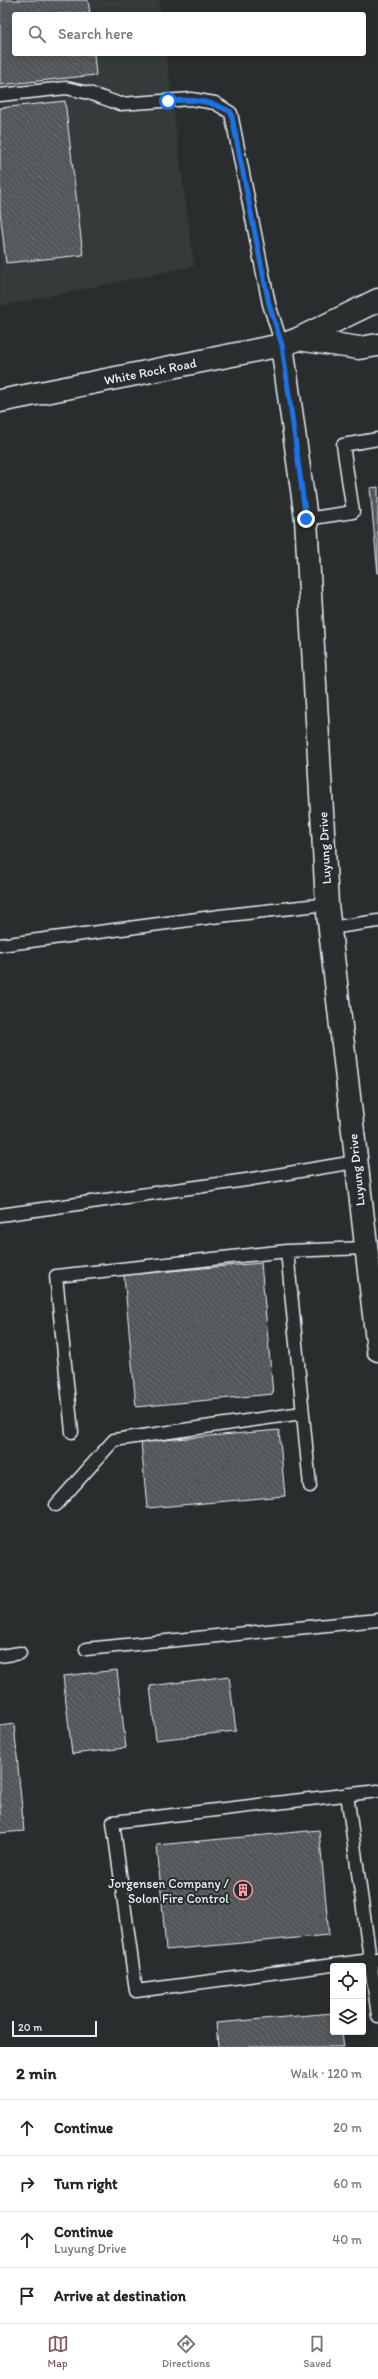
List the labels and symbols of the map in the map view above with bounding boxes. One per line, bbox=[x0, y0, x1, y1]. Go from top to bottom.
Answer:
route start bbox=[159, 92, 177, 110]
street label: White Rock Road bbox=[103, 355, 198, 388]
route end bbox=[297, 510, 315, 528]
street label: Luyung Drive bbox=[315, 811, 334, 885]
street label: Luyung Drive bbox=[345, 1133, 368, 1207]
place label: Jorgensen Company / Solon Fire Control bbox=[108, 1876, 230, 1906]
building icon: Jorgensen Company / Solon Fire Control bbox=[232, 1879, 254, 1901]
scale bar bbox=[12, 2019, 97, 2038]

